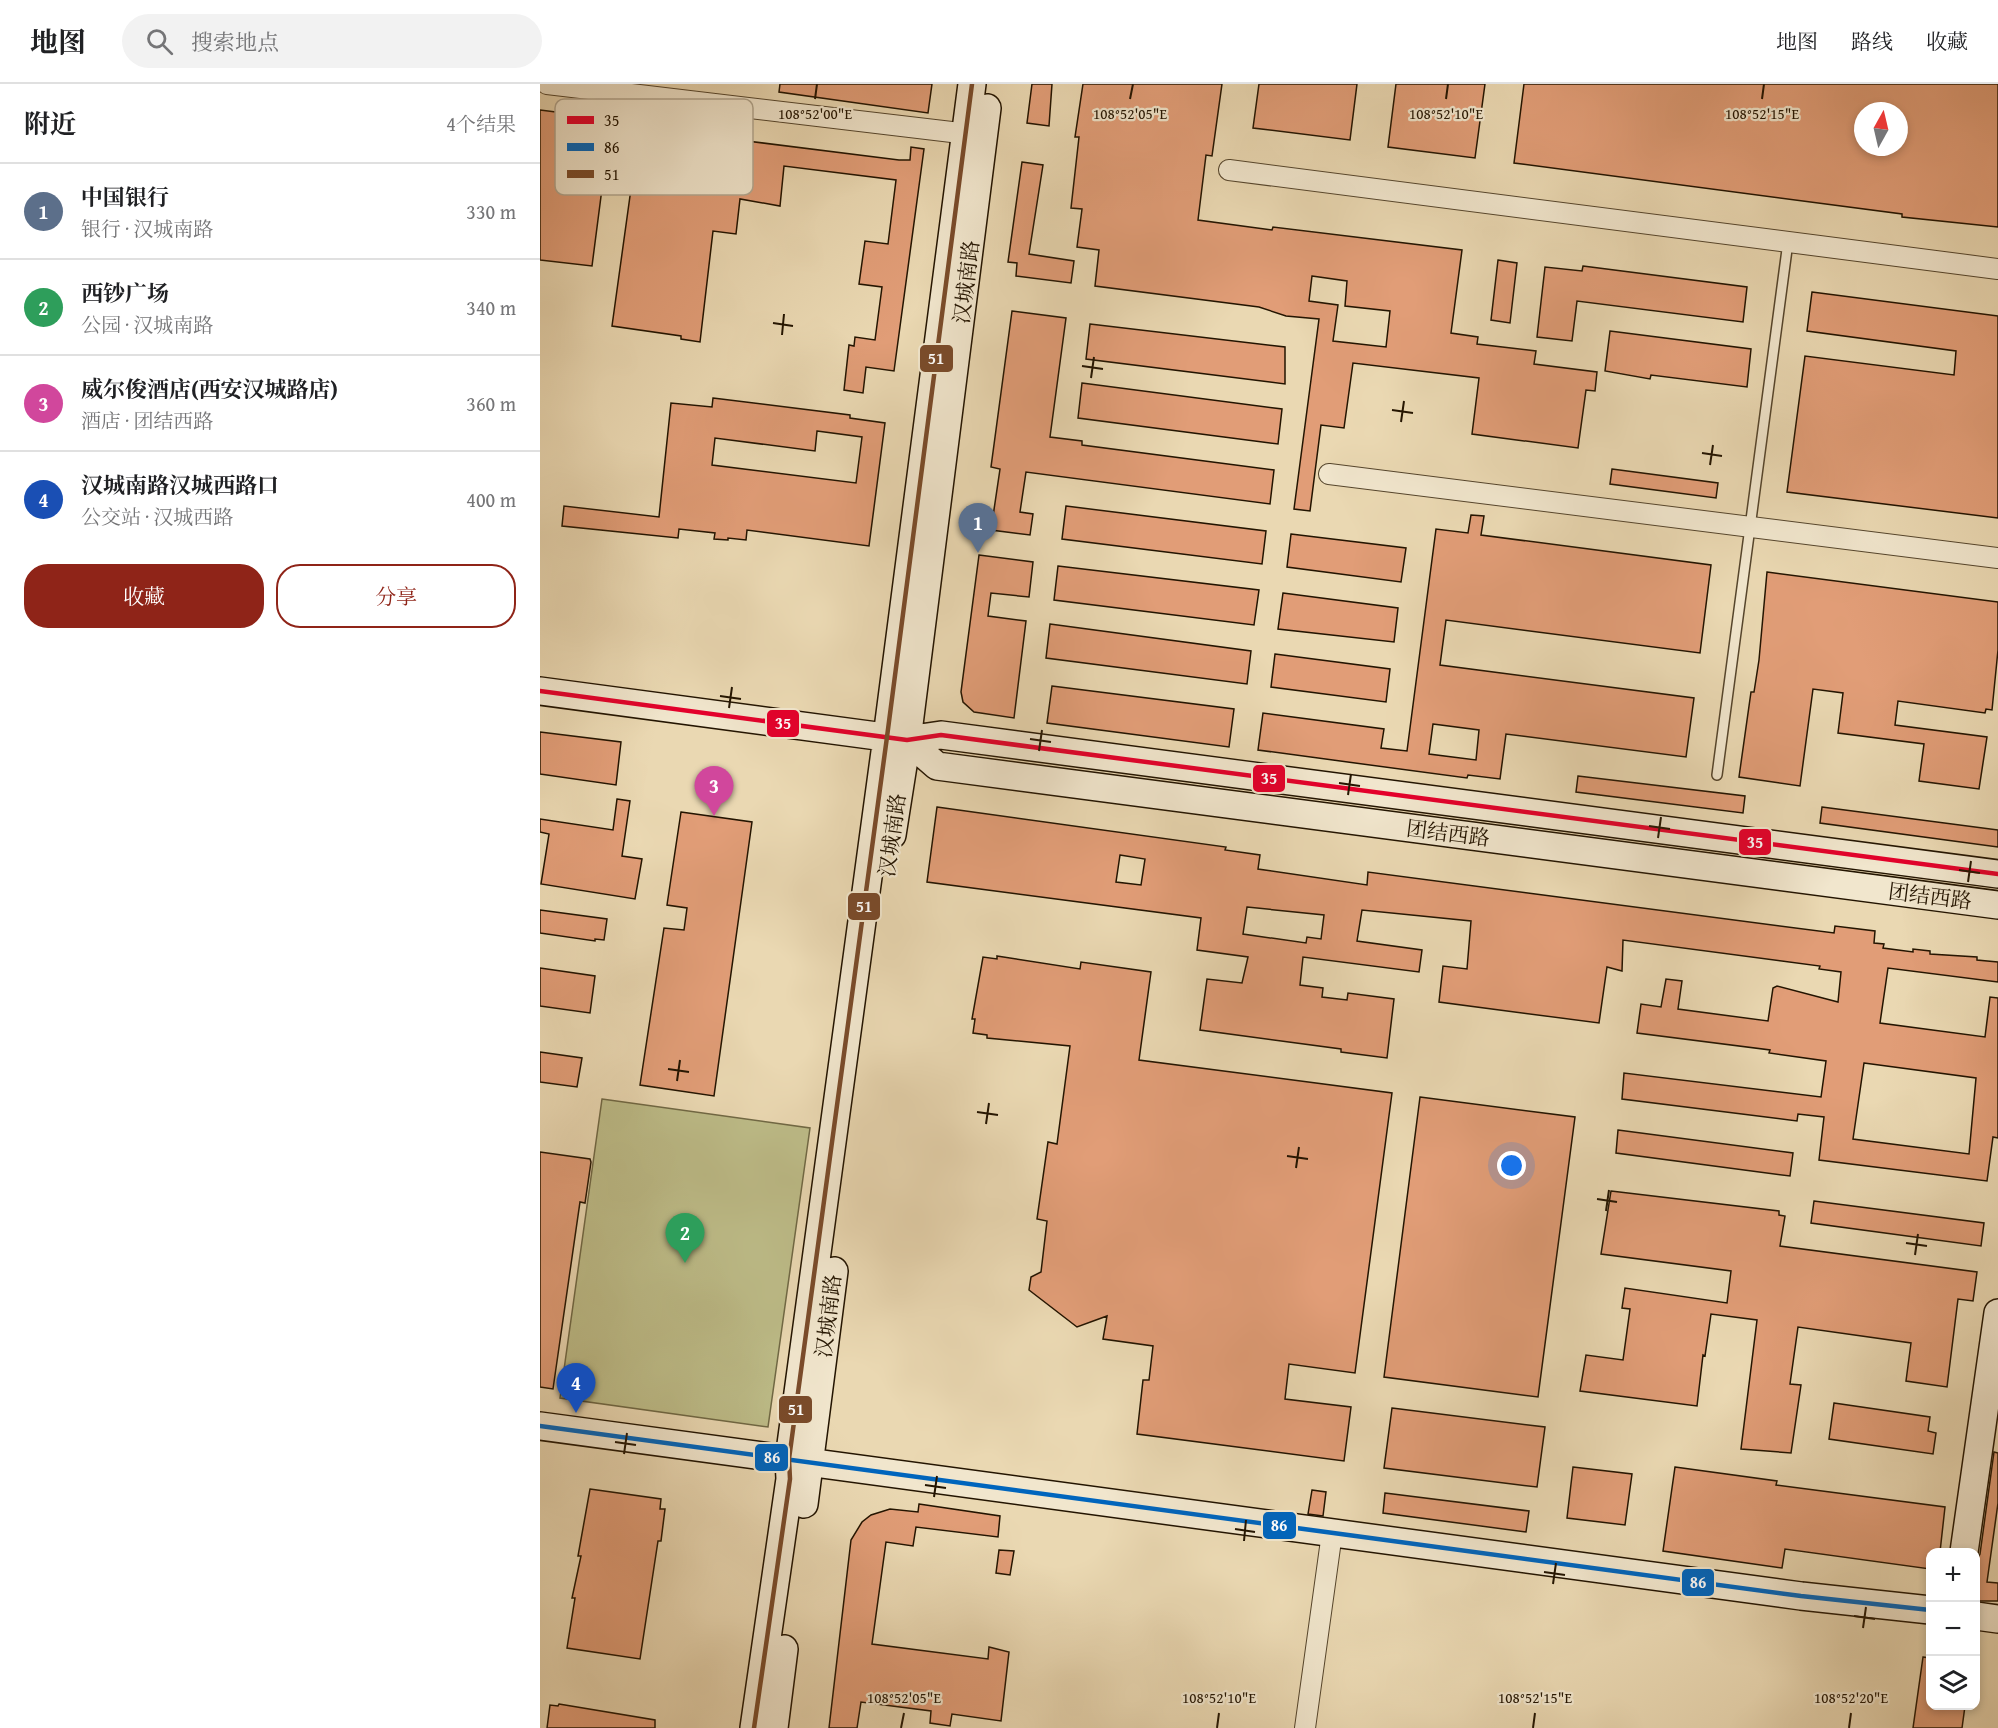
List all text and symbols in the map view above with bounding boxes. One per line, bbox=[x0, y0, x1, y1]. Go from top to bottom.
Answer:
search box bbox=[122, 14, 542, 68]
text: 地图 bbox=[30, 21, 86, 62]
icon: search bbox=[143, 25, 176, 58]
text: 搜索地点 bbox=[191, 26, 279, 58]
text: 地图 bbox=[1776, 26, 1818, 57]
text: 路线 bbox=[1851, 26, 1893, 57]
text: 收藏 bbox=[1926, 26, 1968, 57]
legend bbox=[555, 99, 753, 195]
north arrow bbox=[1854, 102, 1908, 156]
text: 108°52'00"E bbox=[778, 103, 852, 124]
text: 108°52'05"E bbox=[1093, 103, 1167, 124]
text: 108°52'10"E bbox=[1409, 103, 1483, 124]
text: 108°52'15"E bbox=[1725, 103, 1799, 124]
text: 附近 bbox=[24, 104, 76, 143]
text: 35 bbox=[604, 108, 619, 132]
text: 4个结果 bbox=[446, 109, 516, 138]
text: 86 bbox=[604, 135, 620, 159]
text: 51 bbox=[604, 162, 619, 186]
text: 中国银行 bbox=[81, 181, 169, 213]
text: 1 bbox=[38, 197, 49, 226]
text: 330 m bbox=[466, 197, 516, 226]
text: 银行 · 汉城南路 bbox=[81, 214, 213, 243]
street label: 汉城南路 bbox=[945, 238, 987, 326]
text: 西钞广场 bbox=[81, 277, 169, 309]
text: 2 bbox=[38, 293, 49, 322]
text: 340 m bbox=[466, 293, 516, 322]
text: 公园 · 汉城南路 bbox=[81, 310, 213, 339]
line badge: 51 bbox=[919, 344, 954, 373]
text: 51 bbox=[928, 346, 944, 370]
text: 威尔俊酒店(西安汉城路店) bbox=[81, 373, 338, 405]
text: 3 bbox=[38, 389, 49, 418]
text: 360 m bbox=[466, 389, 516, 418]
text: 酒店 · 团结西路 bbox=[81, 406, 213, 435]
text: 汉城南路汉城西路口 bbox=[81, 469, 279, 501]
text: 4 bbox=[38, 485, 49, 514]
text: 400 m bbox=[466, 485, 516, 514]
text: 公交站 · 汉城西路 bbox=[81, 502, 233, 531]
pin: 1 bbox=[958, 504, 998, 553]
button: 收藏 bbox=[24, 564, 264, 628]
button: 分享 bbox=[276, 564, 516, 628]
line badge: 35 bbox=[766, 709, 800, 738]
text: 35 bbox=[775, 711, 791, 735]
line badge: 35 bbox=[1252, 764, 1286, 793]
pin: 3 bbox=[694, 766, 734, 816]
text: 35 bbox=[1261, 766, 1277, 790]
street label: 汉城南路 bbox=[871, 791, 913, 879]
street label: 团结西路 bbox=[1404, 812, 1492, 854]
line badge: 35 bbox=[1738, 828, 1772, 856]
text: 35 bbox=[1747, 830, 1763, 854]
street label: 团结西路 bbox=[1886, 875, 1974, 917]
line badge: 51 bbox=[847, 892, 881, 921]
text: 51 bbox=[856, 894, 872, 918]
your location bbox=[1497, 1151, 1526, 1180]
pin: 2 bbox=[666, 1214, 704, 1263]
street label: 汉城南路 bbox=[807, 1272, 849, 1360]
pin: 4 bbox=[556, 1364, 596, 1413]
line badge: 51 bbox=[778, 1395, 813, 1424]
text: 51 bbox=[788, 1397, 804, 1421]
line badge: 86 bbox=[754, 1443, 789, 1472]
text: 86 bbox=[764, 1445, 780, 1469]
line badge: 86 bbox=[1262, 1511, 1297, 1540]
text: 86 bbox=[1271, 1513, 1287, 1537]
map controls bbox=[1926, 1548, 1980, 1710]
button: + bbox=[1926, 1548, 1980, 1602]
line badge: 86 bbox=[1681, 1568, 1715, 1597]
text: 86 bbox=[1690, 1570, 1706, 1594]
button: − bbox=[1926, 1602, 1980, 1656]
button: layers bbox=[1926, 1656, 1980, 1710]
text: 108°52'05"E bbox=[867, 1687, 941, 1708]
text: 108°52'10"E bbox=[1182, 1687, 1256, 1708]
text: 108°52'15"E bbox=[1498, 1687, 1572, 1708]
text: 108°52'20"E bbox=[1814, 1687, 1888, 1708]

